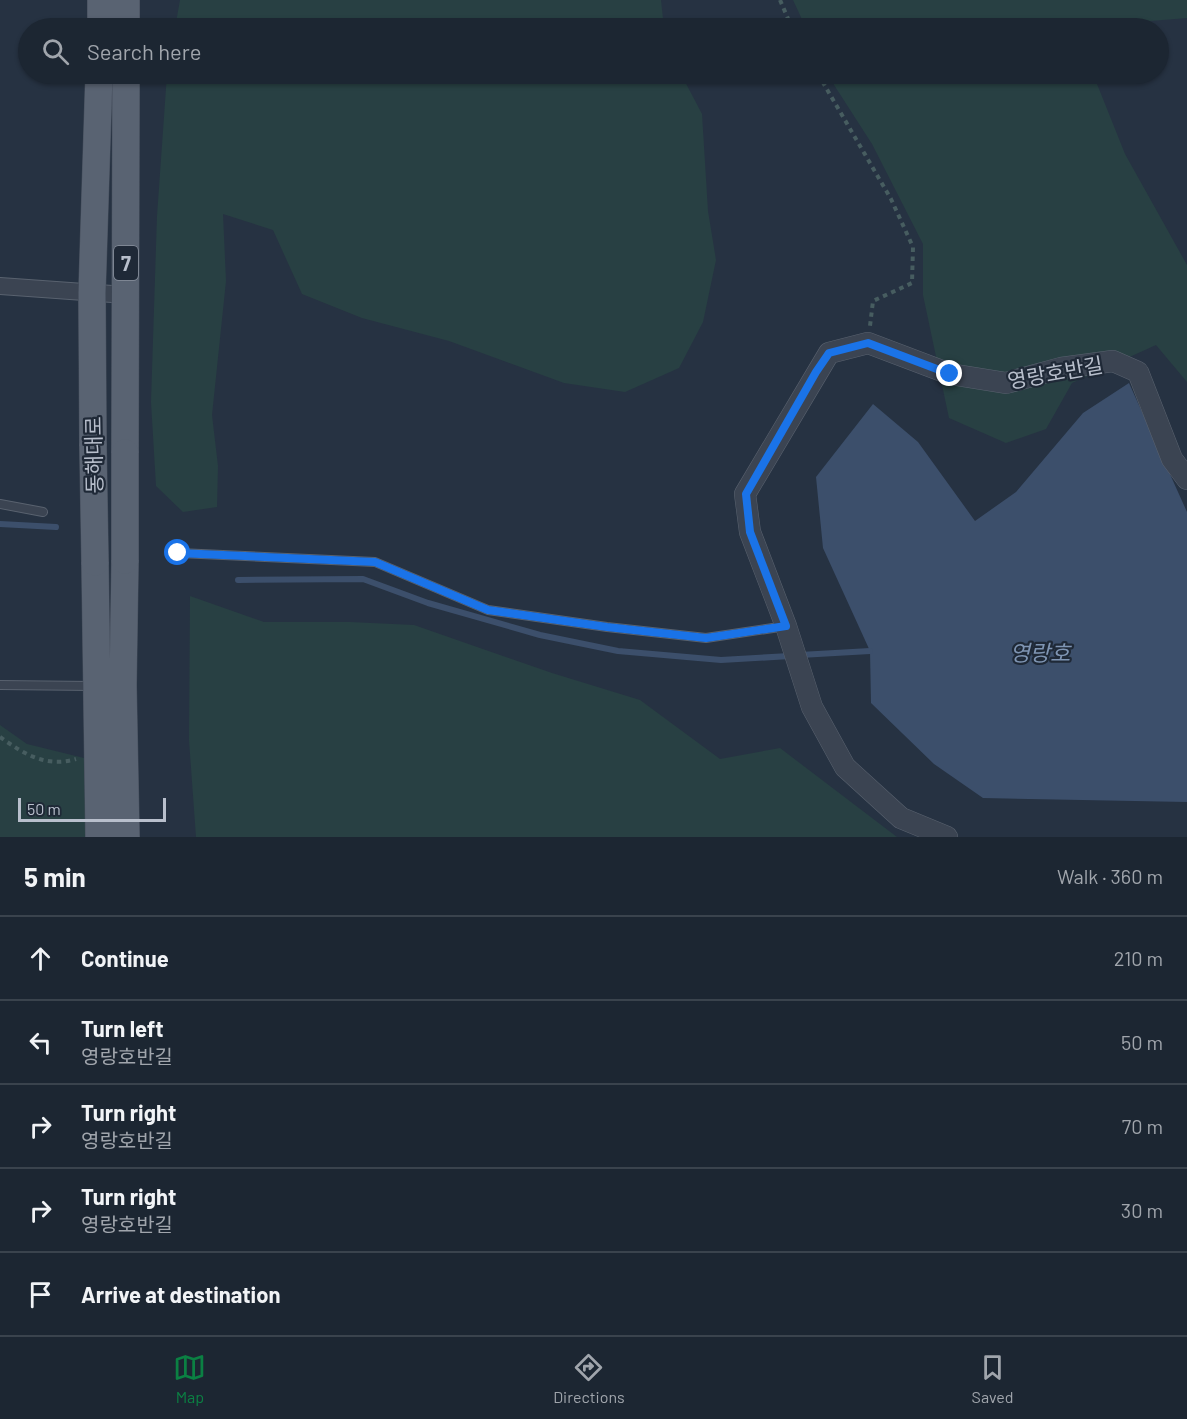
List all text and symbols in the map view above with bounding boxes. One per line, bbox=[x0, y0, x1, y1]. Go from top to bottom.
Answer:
search box bbox=[18, 18, 1169, 84]
icon: search bbox=[39, 35, 72, 68]
text: Search here bbox=[87, 38, 201, 64]
road number: 7 bbox=[114, 246, 138, 280]
street label: 영랑호반길 bbox=[1005, 351, 1105, 393]
route end bbox=[936, 360, 962, 386]
street label: 동해대로 bbox=[80, 416, 106, 494]
route start bbox=[164, 539, 190, 565]
water label: 영랑호 bbox=[1010, 639, 1072, 665]
scale bar bbox=[18, 795, 166, 822]
text: 50 m bbox=[27, 799, 61, 818]
text: 5 min bbox=[24, 861, 86, 892]
text: Walk · 360 m bbox=[1057, 864, 1163, 888]
icon: ahead bbox=[24, 942, 57, 975]
text: Continue bbox=[81, 945, 169, 971]
text: 210 m bbox=[1114, 946, 1163, 970]
text: Turn left bbox=[81, 1015, 164, 1041]
icon: left bbox=[24, 1026, 57, 1059]
text: 50 m bbox=[1121, 1030, 1163, 1054]
text: 영랑호반길 bbox=[81, 1044, 173, 1068]
text: Turn right bbox=[81, 1099, 176, 1125]
icon: right bbox=[24, 1110, 57, 1143]
text: 70 m bbox=[1122, 1114, 1163, 1138]
text: 영랑호반길 bbox=[81, 1128, 173, 1152]
text: Turn right bbox=[81, 1183, 176, 1209]
icon: right bbox=[24, 1194, 57, 1227]
text: 30 m bbox=[1121, 1198, 1163, 1222]
text: 영랑호반길 bbox=[81, 1212, 173, 1236]
icon: arrive bbox=[24, 1278, 57, 1311]
text: Arrive at destination bbox=[81, 1281, 280, 1307]
tab: Map bbox=[173, 1351, 206, 1406]
tab: Directions bbox=[553, 1351, 625, 1406]
tab: Saved bbox=[972, 1351, 1014, 1406]

